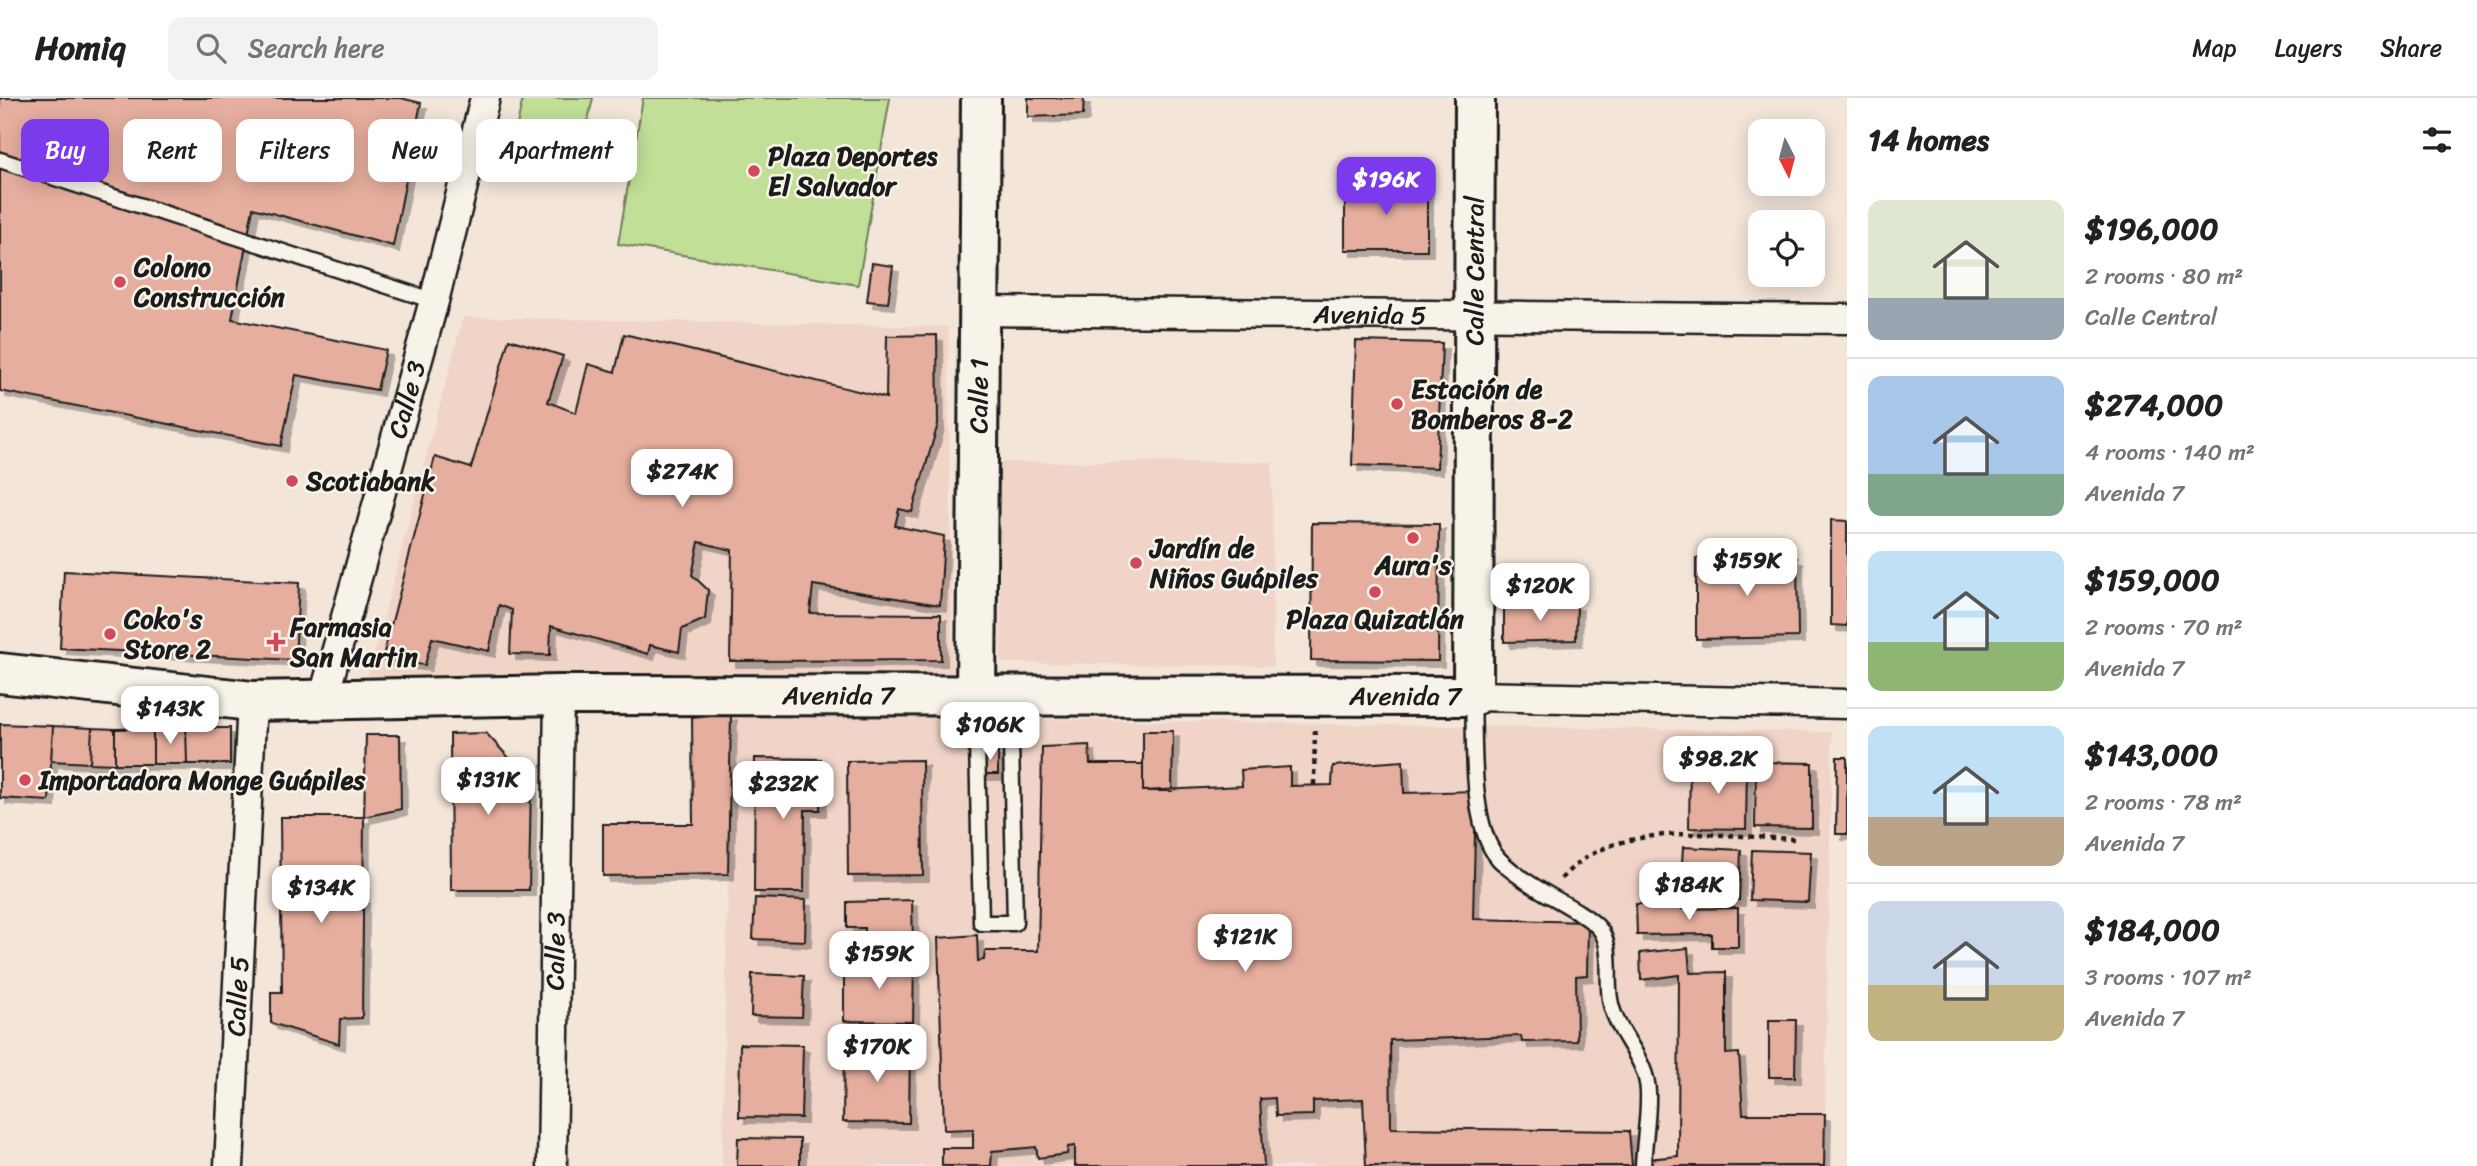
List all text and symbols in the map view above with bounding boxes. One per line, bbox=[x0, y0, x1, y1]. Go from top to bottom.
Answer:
search box bbox=[168, 17, 658, 80]
text: Homiq bbox=[35, 19, 126, 77]
text: Search here bbox=[248, 25, 385, 71]
text: Map bbox=[2192, 27, 2237, 69]
text: Layers bbox=[2275, 27, 2342, 69]
text: Share bbox=[2380, 27, 2442, 69]
icon: search bbox=[192, 29, 230, 67]
text: 14 homes bbox=[1868, 113, 1989, 167]
chip: Buy bbox=[21, 119, 109, 182]
chip: Rent bbox=[123, 119, 222, 182]
chip: Filters bbox=[236, 119, 354, 182]
chip: New bbox=[368, 119, 462, 182]
chip: Apartment bbox=[476, 119, 637, 182]
north arrow bbox=[1748, 119, 1825, 196]
map controls bbox=[1748, 119, 1825, 287]
icon: filters bbox=[2418, 121, 2456, 159]
place label: Plaza Deportes El Salvador bbox=[768, 133, 939, 209]
pin: $196K bbox=[1337, 158, 1435, 217]
text: $196K bbox=[1353, 159, 1419, 200]
marker: Plaza Deportes El Salvador bbox=[746, 163, 762, 179]
street label: Calle Central bbox=[1451, 195, 1498, 346]
text: $196,000 bbox=[2085, 202, 2218, 256]
button: locate bbox=[1748, 210, 1825, 287]
icon: home bbox=[1924, 228, 2008, 312]
place label: Colono Construcción bbox=[133, 244, 285, 320]
text: 2 rooms · 80 m² bbox=[2085, 256, 2243, 297]
marker: Colono Construcción bbox=[112, 274, 128, 290]
street label: Avenida 5 bbox=[1312, 291, 1427, 338]
text: Calle Central bbox=[2085, 297, 2217, 338]
street label: Calle 3 bbox=[374, 355, 439, 443]
street label: Calle 1 bbox=[955, 358, 1002, 434]
place label: Estación de Bomberos 8-2 bbox=[1411, 366, 1573, 442]
text: $274,000 bbox=[2085, 378, 2223, 432]
marker: Estación de Bomberos 8-2 bbox=[1389, 396, 1405, 412]
icon: home bbox=[1924, 404, 2008, 488]
text: 4 rooms · 140 m² bbox=[2085, 432, 2255, 473]
pin: $274K bbox=[633, 450, 731, 509]
text: $274K bbox=[647, 451, 717, 492]
place label: Scotiabank bbox=[305, 458, 435, 504]
marker: Scotiabank bbox=[284, 473, 300, 489]
text: Avenida 7 bbox=[2085, 473, 2184, 514]
place label: Jardín de Niños Guápiles bbox=[1148, 525, 1319, 601]
marker: Aura's bbox=[1405, 530, 1421, 546]
pin: $159K bbox=[1698, 538, 1796, 598]
text: $159K bbox=[1713, 540, 1781, 581]
place label: Aura's bbox=[1374, 542, 1452, 588]
text: $159,000 bbox=[2085, 553, 2220, 607]
marker: Jardín de Niños Guápiles bbox=[1128, 555, 1144, 571]
pin: $120K bbox=[1491, 564, 1589, 623]
text: $120K bbox=[1506, 565, 1574, 606]
icon: home bbox=[1924, 579, 2008, 663]
marker: Plaza Quizatlán bbox=[1367, 584, 1383, 600]
place label: Coko's Store 2 bbox=[123, 596, 211, 672]
place label: Plaza Quizatlán bbox=[1286, 596, 1465, 642]
place label: Farmasia San Martin bbox=[289, 604, 418, 680]
text: 2 rooms · 70 m² bbox=[2085, 607, 2243, 648]
marker: Coko's Store 2 bbox=[102, 626, 118, 642]
marker: Farmasia San Martin bbox=[268, 634, 284, 650]
text: Avenida 7 bbox=[2085, 648, 2184, 689]
street label: Avenida 7 bbox=[781, 672, 897, 718]
street label: Avenida 7 bbox=[1348, 673, 1464, 719]
pin: $143K bbox=[121, 686, 219, 746]
text: $143K bbox=[137, 688, 203, 729]
pin: $106K bbox=[941, 702, 1039, 762]
text: $106K bbox=[957, 704, 1023, 745]
text: $143,000 bbox=[2085, 728, 2218, 782]
pin: $98.2K bbox=[1661, 736, 1775, 796]
text: $98.2K bbox=[1679, 738, 1757, 779]
icon: home bbox=[1924, 754, 2008, 838]
place label: Importadora Monge Guápiles bbox=[37, 757, 366, 803]
pin: $131K bbox=[439, 758, 537, 817]
text: $131K bbox=[457, 759, 519, 800]
pin: $232K bbox=[734, 762, 832, 821]
text: $232K bbox=[749, 763, 817, 804]
marker: Importadora Monge Guápiles bbox=[17, 772, 33, 788]
text: 2 rooms · 78 m² bbox=[2085, 782, 2242, 823]
text: Avenida 7 bbox=[2085, 823, 2184, 864]
pin: $184K bbox=[1640, 862, 1738, 922]
text: $184K bbox=[1655, 864, 1723, 905]
pin: $134K bbox=[272, 866, 370, 925]
text: $134K bbox=[288, 867, 354, 908]
text: $184,000 bbox=[2085, 903, 2220, 957]
street label: Calle 3 bbox=[532, 911, 579, 991]
pin: $121K bbox=[1196, 914, 1294, 974]
text: $121K bbox=[1214, 916, 1276, 957]
icon: home bbox=[1924, 929, 2008, 1013]
pin: $159K bbox=[830, 932, 928, 991]
text: $159K bbox=[845, 933, 913, 974]
street label: Calle 5 bbox=[212, 955, 262, 1037]
text: 3 rooms · 107 m² bbox=[2085, 957, 2252, 998]
text: Avenida 7 bbox=[2085, 998, 2184, 1039]
pin: $170K bbox=[828, 1024, 926, 1084]
text: $170K bbox=[844, 1026, 911, 1067]

